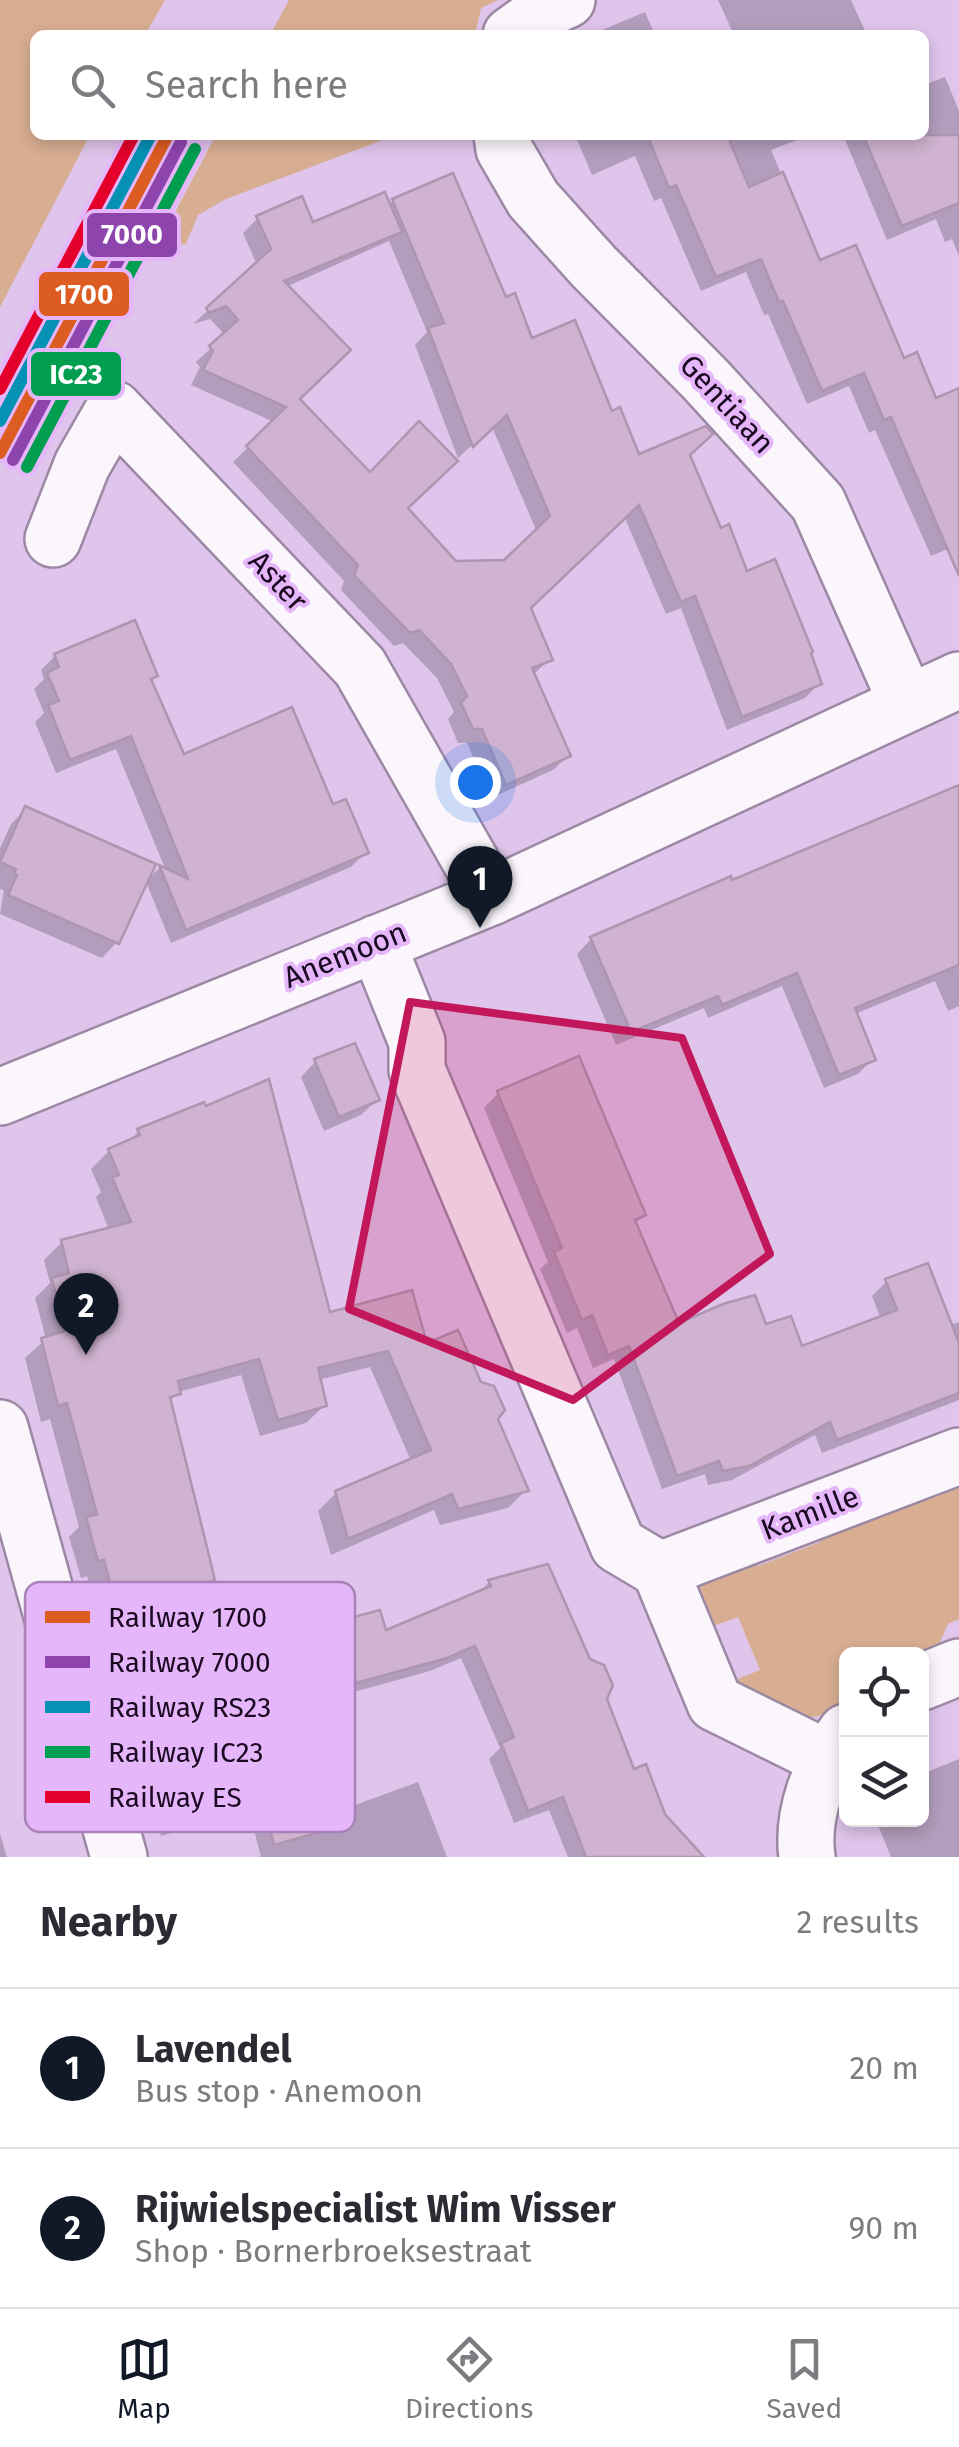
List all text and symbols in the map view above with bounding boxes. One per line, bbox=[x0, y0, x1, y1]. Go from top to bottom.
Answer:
search box bbox=[30, 30, 929, 140]
icon: search bbox=[65, 58, 120, 113]
text: Search here bbox=[145, 62, 348, 108]
line badge: 7000 bbox=[85, 211, 179, 259]
text: 7000 bbox=[101, 218, 163, 251]
line badge: 1700 bbox=[37, 270, 131, 318]
text: 1700 bbox=[55, 278, 113, 311]
street label: Gentiaan bbox=[672, 347, 782, 461]
line badge: IC23 bbox=[29, 350, 123, 398]
text: IC23 bbox=[49, 358, 103, 391]
street label: Aster bbox=[241, 543, 315, 619]
your location bbox=[450, 757, 501, 808]
pin: 1 bbox=[448, 846, 512, 928]
street label: Anemoon bbox=[278, 914, 412, 996]
pin: 2 bbox=[54, 1272, 118, 1355]
street label: Kamille bbox=[756, 1478, 864, 1548]
legend bbox=[25, 1582, 355, 1832]
text: Railway 1700 bbox=[108, 1601, 267, 1634]
text: Railway 7000 bbox=[108, 1646, 271, 1679]
map controls bbox=[839, 1647, 929, 1827]
button: locate bbox=[839, 1647, 929, 1737]
text: Railway RS23 bbox=[108, 1691, 271, 1724]
text: Railway IC23 bbox=[108, 1736, 263, 1769]
button: layers bbox=[839, 1737, 929, 1827]
text: Railway ES bbox=[108, 1781, 242, 1814]
text: Nearby bbox=[40, 1897, 177, 1947]
text: 2 results bbox=[796, 1903, 919, 1941]
text: Lavendel bbox=[135, 2026, 292, 2072]
text: 1 bbox=[65, 2049, 80, 2087]
text: 20 m bbox=[849, 2049, 919, 2087]
text: Bus stop · Anemoon bbox=[135, 2072, 423, 2110]
text: Rijwielspecialist Wim Visser bbox=[135, 2186, 616, 2232]
text: 2 bbox=[64, 2209, 81, 2247]
text: 90 m bbox=[848, 2209, 919, 2247]
text: Shop · Bornerbroeksestraat bbox=[135, 2232, 532, 2270]
tab: Map bbox=[117, 2332, 172, 2425]
tab: Directions bbox=[405, 2332, 533, 2425]
tab: Saved bbox=[767, 2332, 842, 2425]

